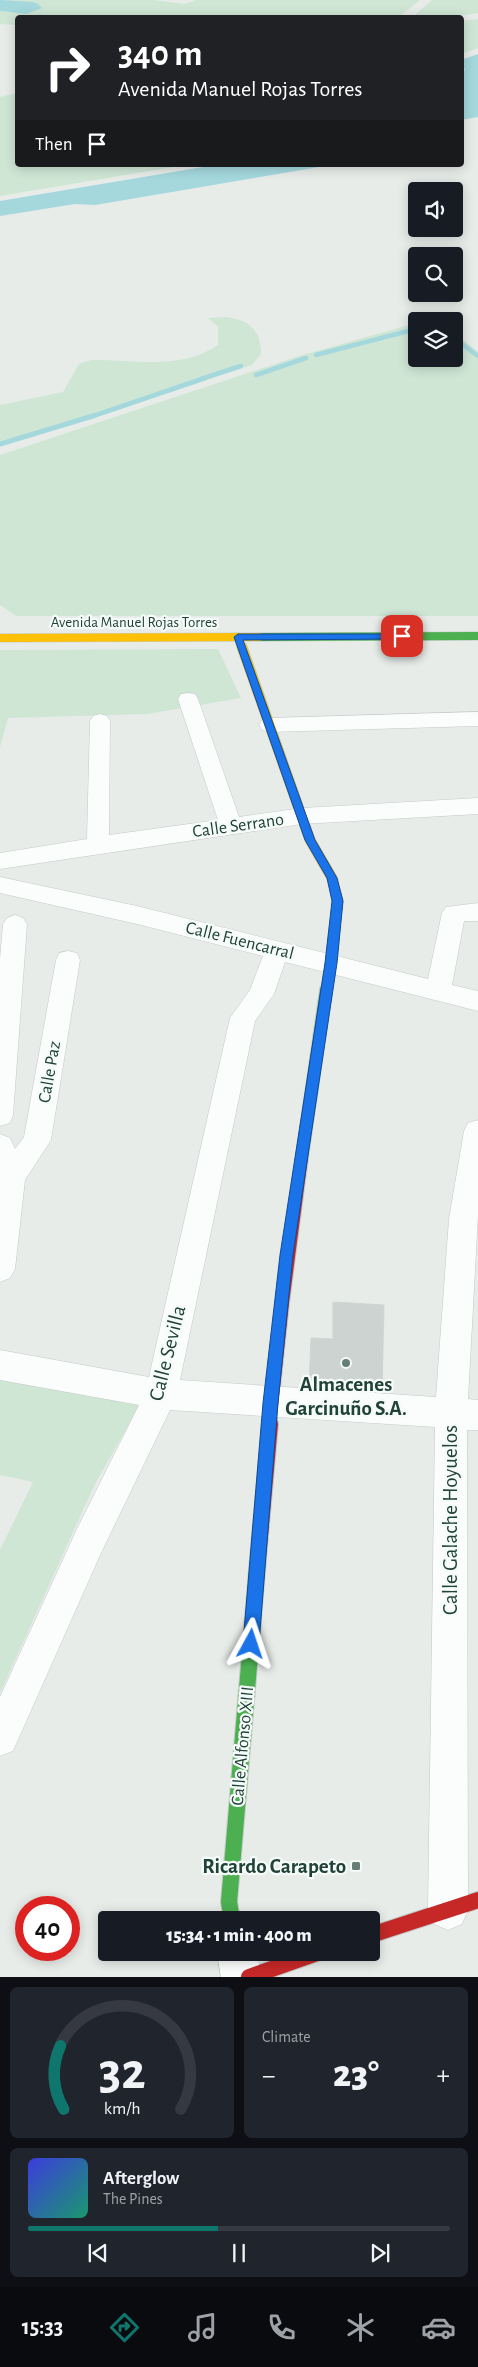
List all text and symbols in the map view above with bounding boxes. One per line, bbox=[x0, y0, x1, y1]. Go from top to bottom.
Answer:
icon: right bbox=[35, 35, 100, 100]
text: 340 m bbox=[118, 37, 202, 72]
text: Avenida Manuel Rojas Torres bbox=[118, 78, 363, 100]
icon: arrive bbox=[83, 130, 111, 158]
text: Then bbox=[35, 135, 73, 154]
map controls bbox=[408, 182, 463, 367]
button: sound bbox=[408, 182, 463, 237]
button: search bbox=[408, 247, 463, 302]
button: layers bbox=[408, 312, 463, 367]
street label: Avenida Manuel Rojas Torres bbox=[51, 615, 217, 630]
pin bbox=[381, 615, 423, 657]
icon: arrive bbox=[388, 622, 416, 650]
street label: Calle Serrano bbox=[191, 811, 285, 841]
street label: Calle Fuencarral bbox=[184, 919, 296, 963]
street label: Calle Paz bbox=[36, 1040, 64, 1104]
street label: Calle Sevilla bbox=[146, 1303, 190, 1403]
marker: Almacenes Garcinuño S.A. bbox=[340, 1357, 352, 1369]
place label: Almacenes Garcinuño S.A. bbox=[285, 1374, 407, 1419]
street label: Calle Galache Hoyuelos bbox=[440, 1425, 461, 1615]
position arrow bbox=[224, 1617, 276, 1669]
street label: Calle Alfonso XIII bbox=[229, 1686, 257, 1806]
place label: Ricardo Carapeto bbox=[202, 1856, 346, 1877]
marker: Ricardo Carapeto bbox=[350, 1860, 362, 1872]
speed limit sign: 40 bbox=[15, 1896, 80, 1961]
text: 15:34 · 1 min · 400 m bbox=[166, 1926, 312, 1945]
text: Climate bbox=[262, 2029, 311, 2045]
text: 32 bbox=[99, 2046, 145, 2098]
text: 23° bbox=[333, 2056, 379, 2094]
text: − bbox=[262, 2062, 275, 2090]
text: + bbox=[437, 2062, 450, 2090]
text: km/h bbox=[104, 2100, 140, 2118]
text: Afterglow bbox=[103, 2169, 179, 2188]
text: The Pines bbox=[103, 2191, 163, 2207]
icon: previous bbox=[84, 2239, 112, 2267]
icon: pause bbox=[225, 2239, 253, 2267]
icon: next bbox=[366, 2239, 394, 2267]
icon: directions bbox=[107, 2310, 142, 2345]
icon: music bbox=[185, 2310, 220, 2345]
icon: phone bbox=[264, 2310, 299, 2345]
icon: climate bbox=[343, 2310, 378, 2345]
icon: car bbox=[421, 2310, 456, 2345]
text: 15:33 bbox=[22, 2316, 63, 2338]

